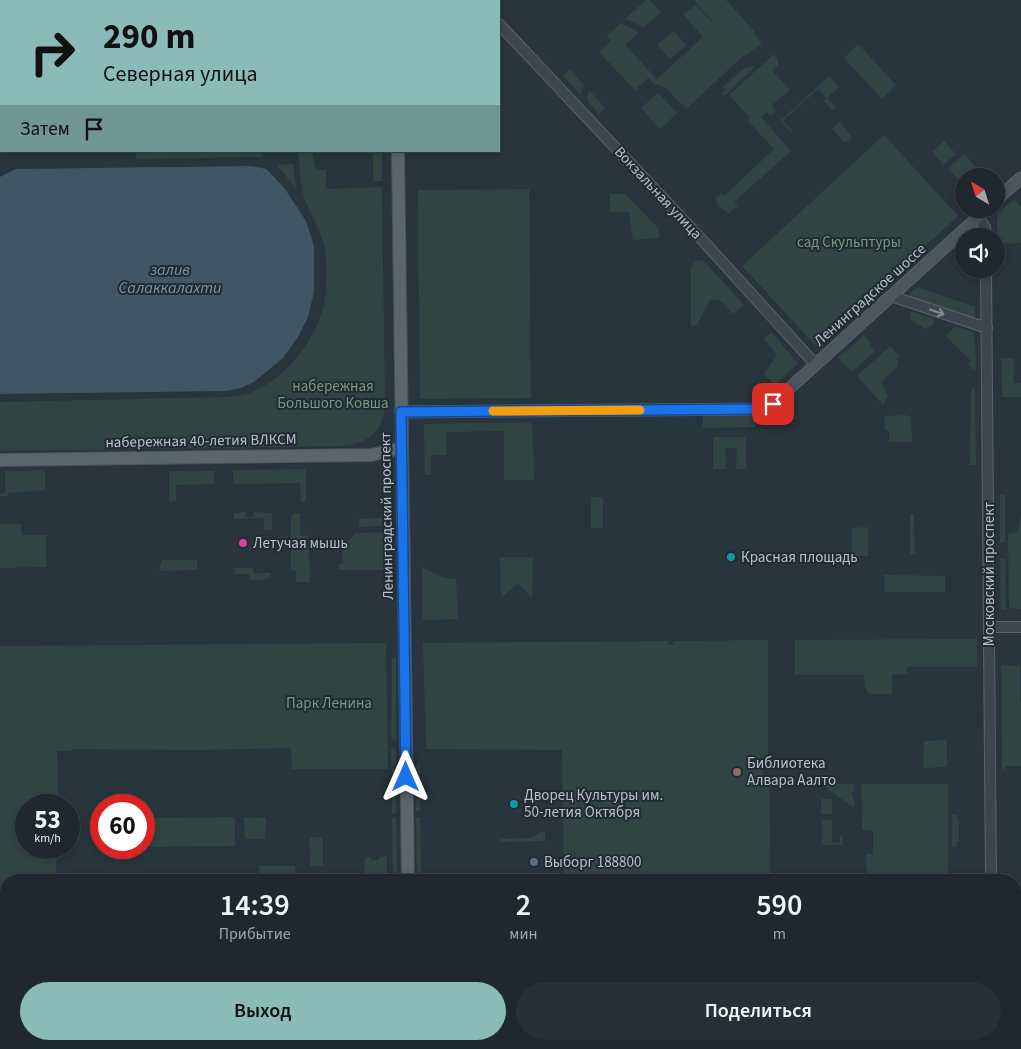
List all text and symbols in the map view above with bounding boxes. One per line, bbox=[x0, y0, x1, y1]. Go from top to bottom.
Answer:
text: 290 m bbox=[103, 12, 195, 62]
icon: right bbox=[20, 20, 85, 85]
text: Северная улица bbox=[103, 58, 258, 90]
icon: arrive bbox=[80, 115, 108, 143]
text: Затем bbox=[20, 116, 70, 143]
street label: Вокзальная улица bbox=[609, 142, 707, 244]
north arrow bbox=[955, 168, 1005, 218]
map controls bbox=[955, 168, 1005, 278]
button: sound bbox=[955, 228, 1005, 278]
park label: сад Скульптуры bbox=[797, 232, 901, 253]
street label: Ленинградское шоссе bbox=[809, 239, 931, 351]
water label: залив Салаккалахти bbox=[119, 259, 221, 299]
one-way arrow bbox=[929, 307, 945, 317]
park label: набережная Большого Ковша bbox=[277, 376, 389, 414]
pin bbox=[752, 383, 794, 425]
icon: arrive bbox=[759, 390, 787, 418]
street label: набережная 40-летия ВЛКСМ bbox=[105, 429, 297, 453]
street label: Ленинградский проспект bbox=[375, 432, 399, 600]
street label: Московский проспект bbox=[979, 502, 1000, 646]
place label: Летучая мышь bbox=[253, 533, 348, 554]
marker: Летучая мышь bbox=[237, 537, 249, 549]
place label: Красная площадь bbox=[741, 547, 858, 568]
marker: Красная площадь bbox=[725, 551, 737, 563]
park label: Парк Ленина bbox=[286, 693, 372, 714]
position arrow bbox=[379, 750, 431, 802]
place label: Библиотека Алвара Аалто bbox=[747, 753, 836, 791]
marker: Библиотека Алвара Аалто bbox=[731, 766, 743, 778]
place label: Дворец Культуры им. 50-летия Октября bbox=[524, 785, 663, 823]
speed limit sign: 60 bbox=[90, 794, 155, 859]
marker: Дворец Культуры им. 50-летия Октября bbox=[508, 798, 520, 810]
text: 53 bbox=[34, 802, 61, 838]
text: km/h bbox=[34, 830, 61, 847]
place label: Выборг 188800 bbox=[544, 852, 641, 873]
marker: Выборг 188800 bbox=[528, 856, 540, 868]
text: 14:39 bbox=[220, 884, 290, 927]
text: 2 bbox=[516, 884, 531, 927]
text: 590 bbox=[756, 884, 802, 927]
text: Прибытие bbox=[219, 923, 291, 945]
text: мин bbox=[509, 923, 538, 945]
text: m bbox=[773, 923, 786, 945]
button: Выход bbox=[20, 982, 506, 1040]
button: Поделиться bbox=[516, 982, 1001, 1040]

